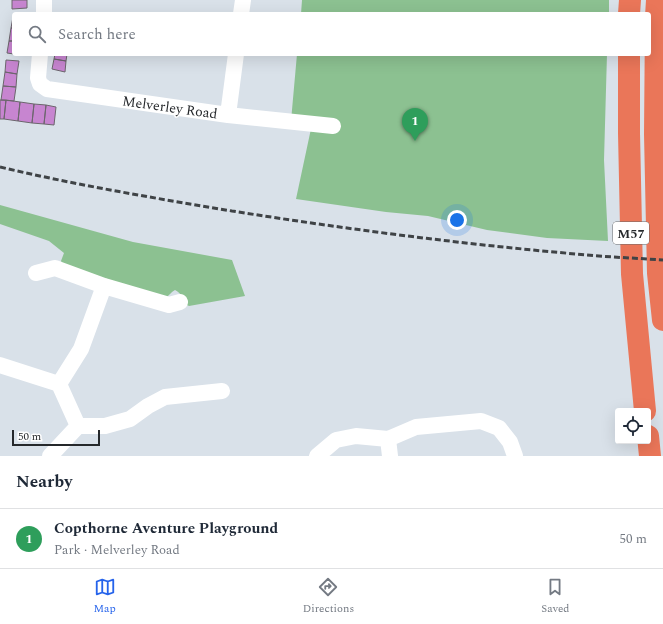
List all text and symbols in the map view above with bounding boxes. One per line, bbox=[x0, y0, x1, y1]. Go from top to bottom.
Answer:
search box bbox=[12, 12, 651, 56]
icon: search bbox=[26, 23, 48, 45]
text: Search here bbox=[58, 23, 136, 46]
street label: Melverley Road bbox=[121, 90, 219, 125]
pin: 1 bbox=[402, 108, 428, 141]
your location bbox=[447, 210, 467, 230]
road number: M57 bbox=[613, 222, 649, 244]
map controls bbox=[615, 408, 651, 444]
button: locate bbox=[615, 408, 651, 444]
scale bar bbox=[12, 428, 100, 447]
text: 50 m bbox=[18, 428, 41, 445]
text: Nearby bbox=[16, 469, 72, 495]
text: Copthorne Aventure Playground bbox=[54, 517, 278, 540]
text: 1 bbox=[25, 529, 33, 549]
text: 50 m bbox=[620, 529, 647, 549]
text: Park · Melverley Road bbox=[54, 540, 180, 560]
tab: Map bbox=[94, 576, 116, 617]
tab: Directions bbox=[303, 576, 354, 617]
tab: Saved bbox=[541, 576, 569, 617]

